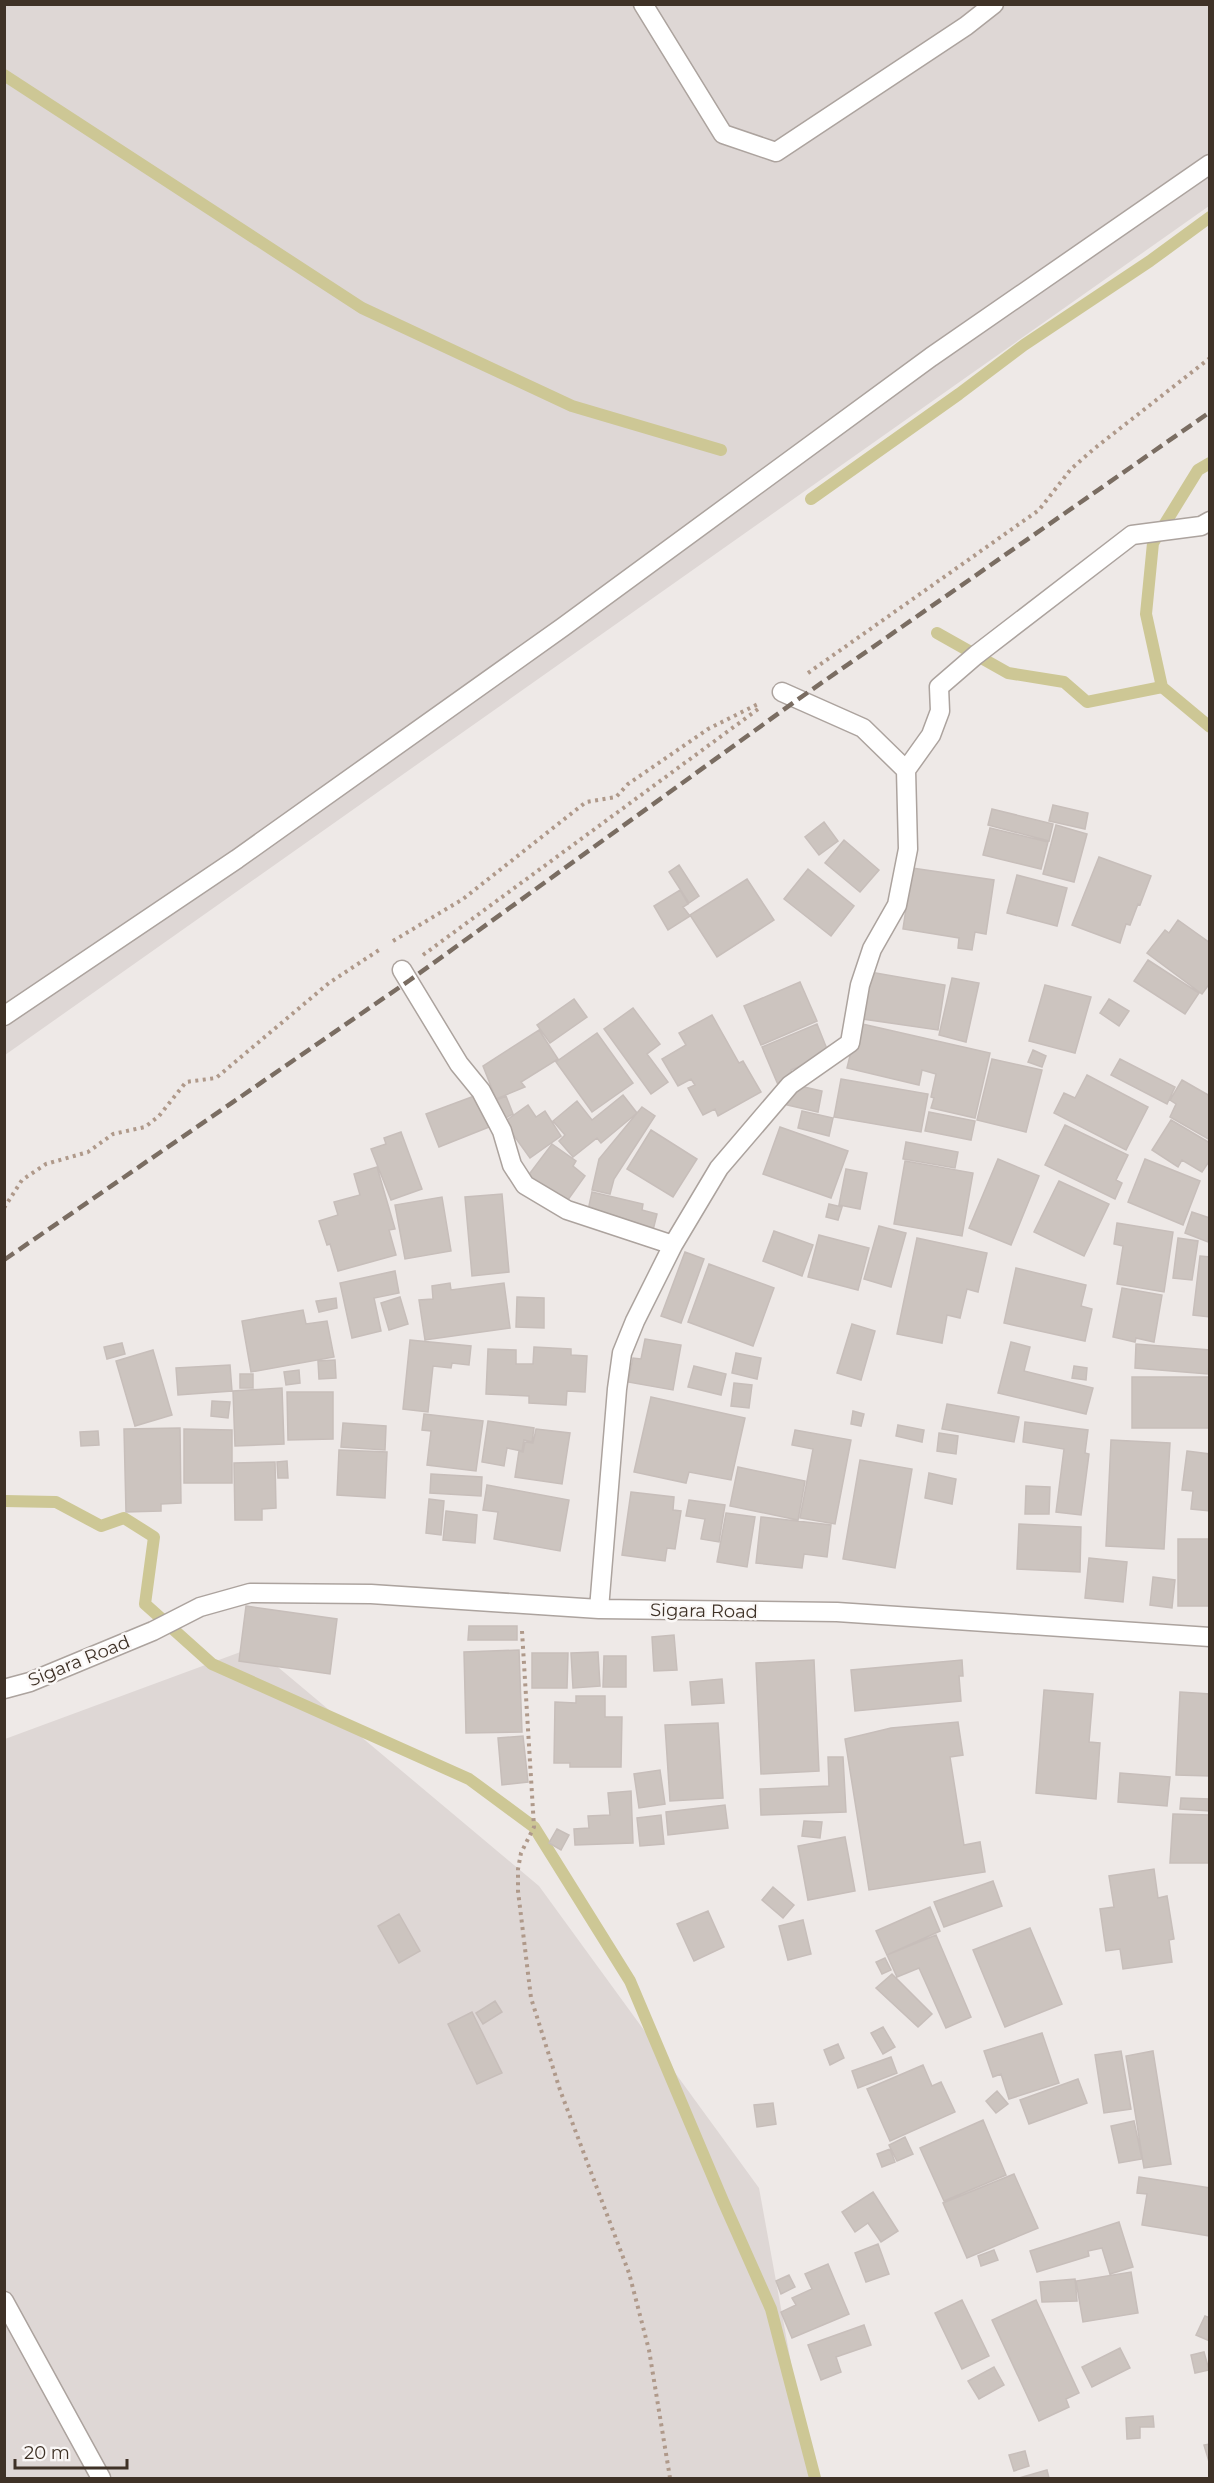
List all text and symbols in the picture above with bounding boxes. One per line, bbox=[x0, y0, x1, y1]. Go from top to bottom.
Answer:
street label: Sigara Road bbox=[650, 1599, 758, 1623]
street label: Sigara Road bbox=[25, 1631, 133, 1691]
scale bar bbox=[15, 2432, 128, 2470]
text: 20 m bbox=[24, 2442, 70, 2464]

